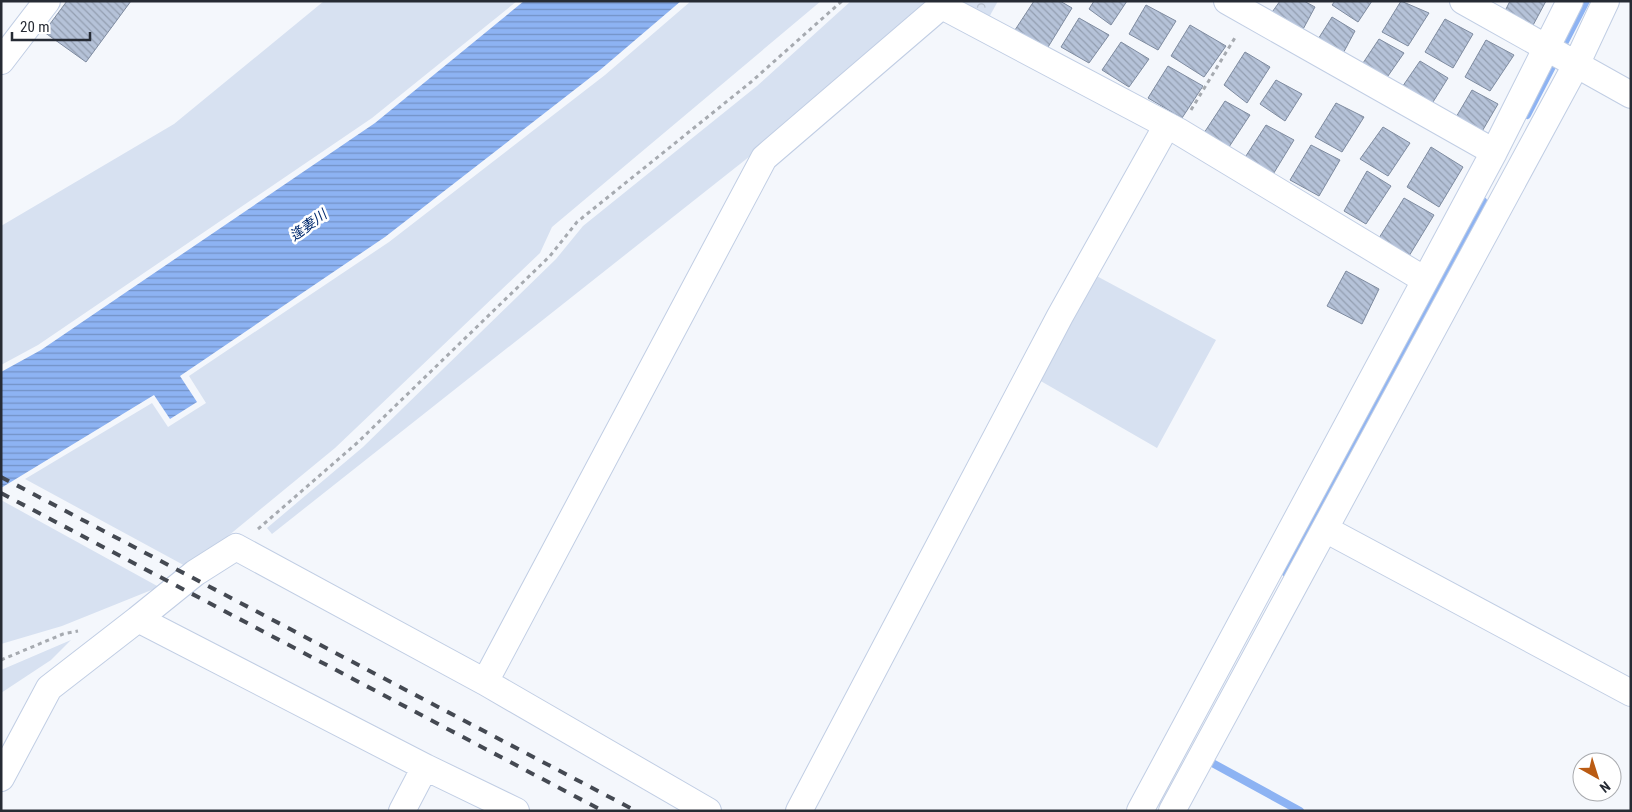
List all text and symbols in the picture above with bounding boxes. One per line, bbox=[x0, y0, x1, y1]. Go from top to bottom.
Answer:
scale bar bbox=[12, 10, 90, 42]
text: 20 m bbox=[20, 18, 50, 36]
water label: 逢妻川 bbox=[286, 205, 331, 244]
north arrow bbox=[1572, 752, 1622, 802]
text: N bbox=[1597, 778, 1614, 796]

